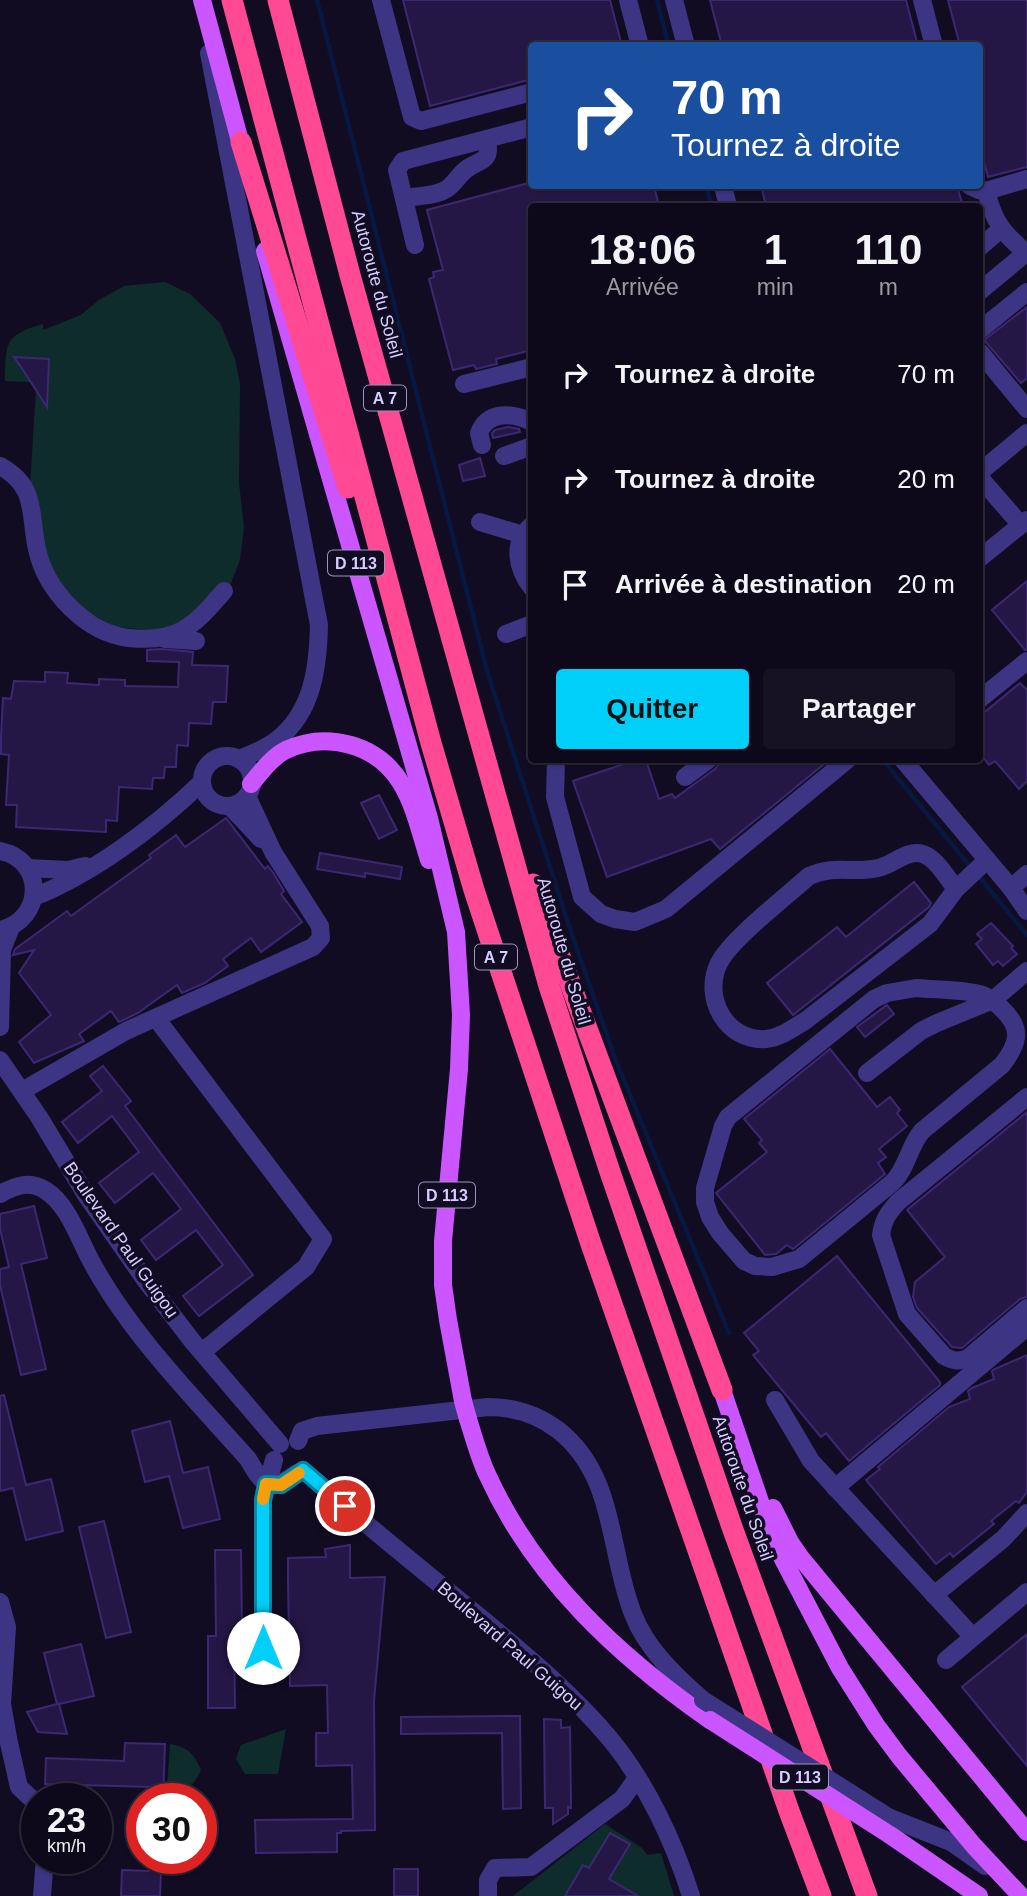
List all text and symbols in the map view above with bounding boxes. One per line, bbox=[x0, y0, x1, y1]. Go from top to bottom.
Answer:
icon: right bbox=[556, 70, 647, 161]
text: 70 m bbox=[671, 70, 783, 124]
text: Tournez à droite bbox=[671, 127, 900, 163]
street label: Autoroute du Soleil bbox=[348, 208, 406, 360]
text: 18:06 bbox=[589, 226, 696, 273]
text: 1 bbox=[764, 226, 787, 273]
text: 110 bbox=[855, 226, 922, 273]
text: Arrivée bbox=[606, 274, 679, 300]
text: min bbox=[757, 274, 794, 300]
text: m bbox=[879, 274, 898, 300]
icon: right bbox=[556, 356, 594, 394]
text: Tournez à droite bbox=[615, 359, 815, 389]
text: 70 m bbox=[897, 359, 955, 389]
road number: A 7 bbox=[364, 386, 406, 410]
icon: right bbox=[556, 461, 594, 499]
text: Tournez à droite bbox=[615, 464, 815, 494]
text: 20 m bbox=[897, 464, 955, 494]
road number: D 113 bbox=[328, 550, 384, 576]
icon: arrive bbox=[556, 566, 594, 604]
text: Arrivée à destination bbox=[615, 569, 872, 599]
text: 20 m bbox=[897, 569, 955, 599]
button: Quitter bbox=[556, 669, 749, 749]
button: Partager bbox=[763, 669, 955, 749]
street label: Autoroute du Soleil bbox=[533, 875, 595, 1027]
road number: A 7 bbox=[475, 945, 517, 970]
street label: Boulevard Paul Guigou bbox=[60, 1158, 182, 1322]
road number: D 113 bbox=[419, 1182, 475, 1208]
street label: Autoroute du Soleil bbox=[709, 1413, 777, 1563]
pin bbox=[315, 1476, 375, 1536]
icon: arrive bbox=[326, 1487, 364, 1525]
street label: Boulevard Paul Guigou bbox=[434, 1578, 586, 1714]
position arrow bbox=[226, 1611, 300, 1685]
road number: D 113 bbox=[772, 1764, 828, 1790]
speed limit sign: 30 bbox=[126, 1783, 217, 1874]
text: 23 bbox=[47, 1800, 86, 1839]
text: km/h bbox=[47, 1836, 86, 1856]

